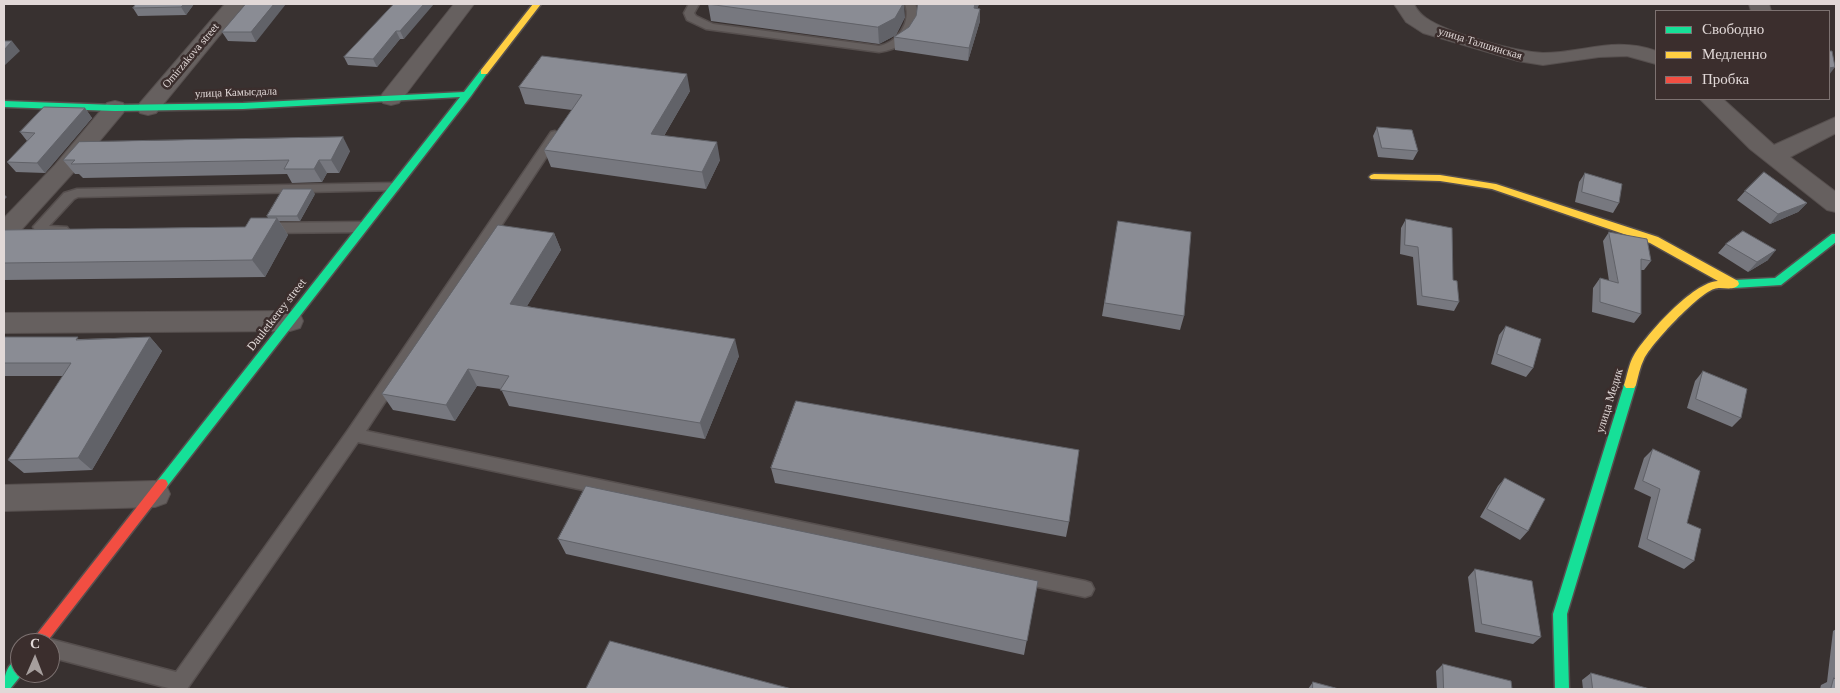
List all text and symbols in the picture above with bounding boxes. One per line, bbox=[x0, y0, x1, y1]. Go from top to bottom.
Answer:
legend bbox=[1655, 10, 1830, 100]
street label: Omirzakova street bbox=[160, 21, 222, 91]
text: Свободно bbox=[1702, 21, 1764, 37]
street label: улица Талшинская bbox=[1436, 25, 1524, 63]
text: Медленно bbox=[1702, 46, 1767, 62]
text: Пробка bbox=[1702, 71, 1749, 87]
street label: улица Камысдала bbox=[195, 85, 277, 101]
street label: Dauletkerey street bbox=[244, 276, 310, 354]
street label: улица Медик bbox=[1593, 367, 1627, 435]
north arrow bbox=[10, 633, 60, 683]
text: С bbox=[30, 636, 40, 651]

